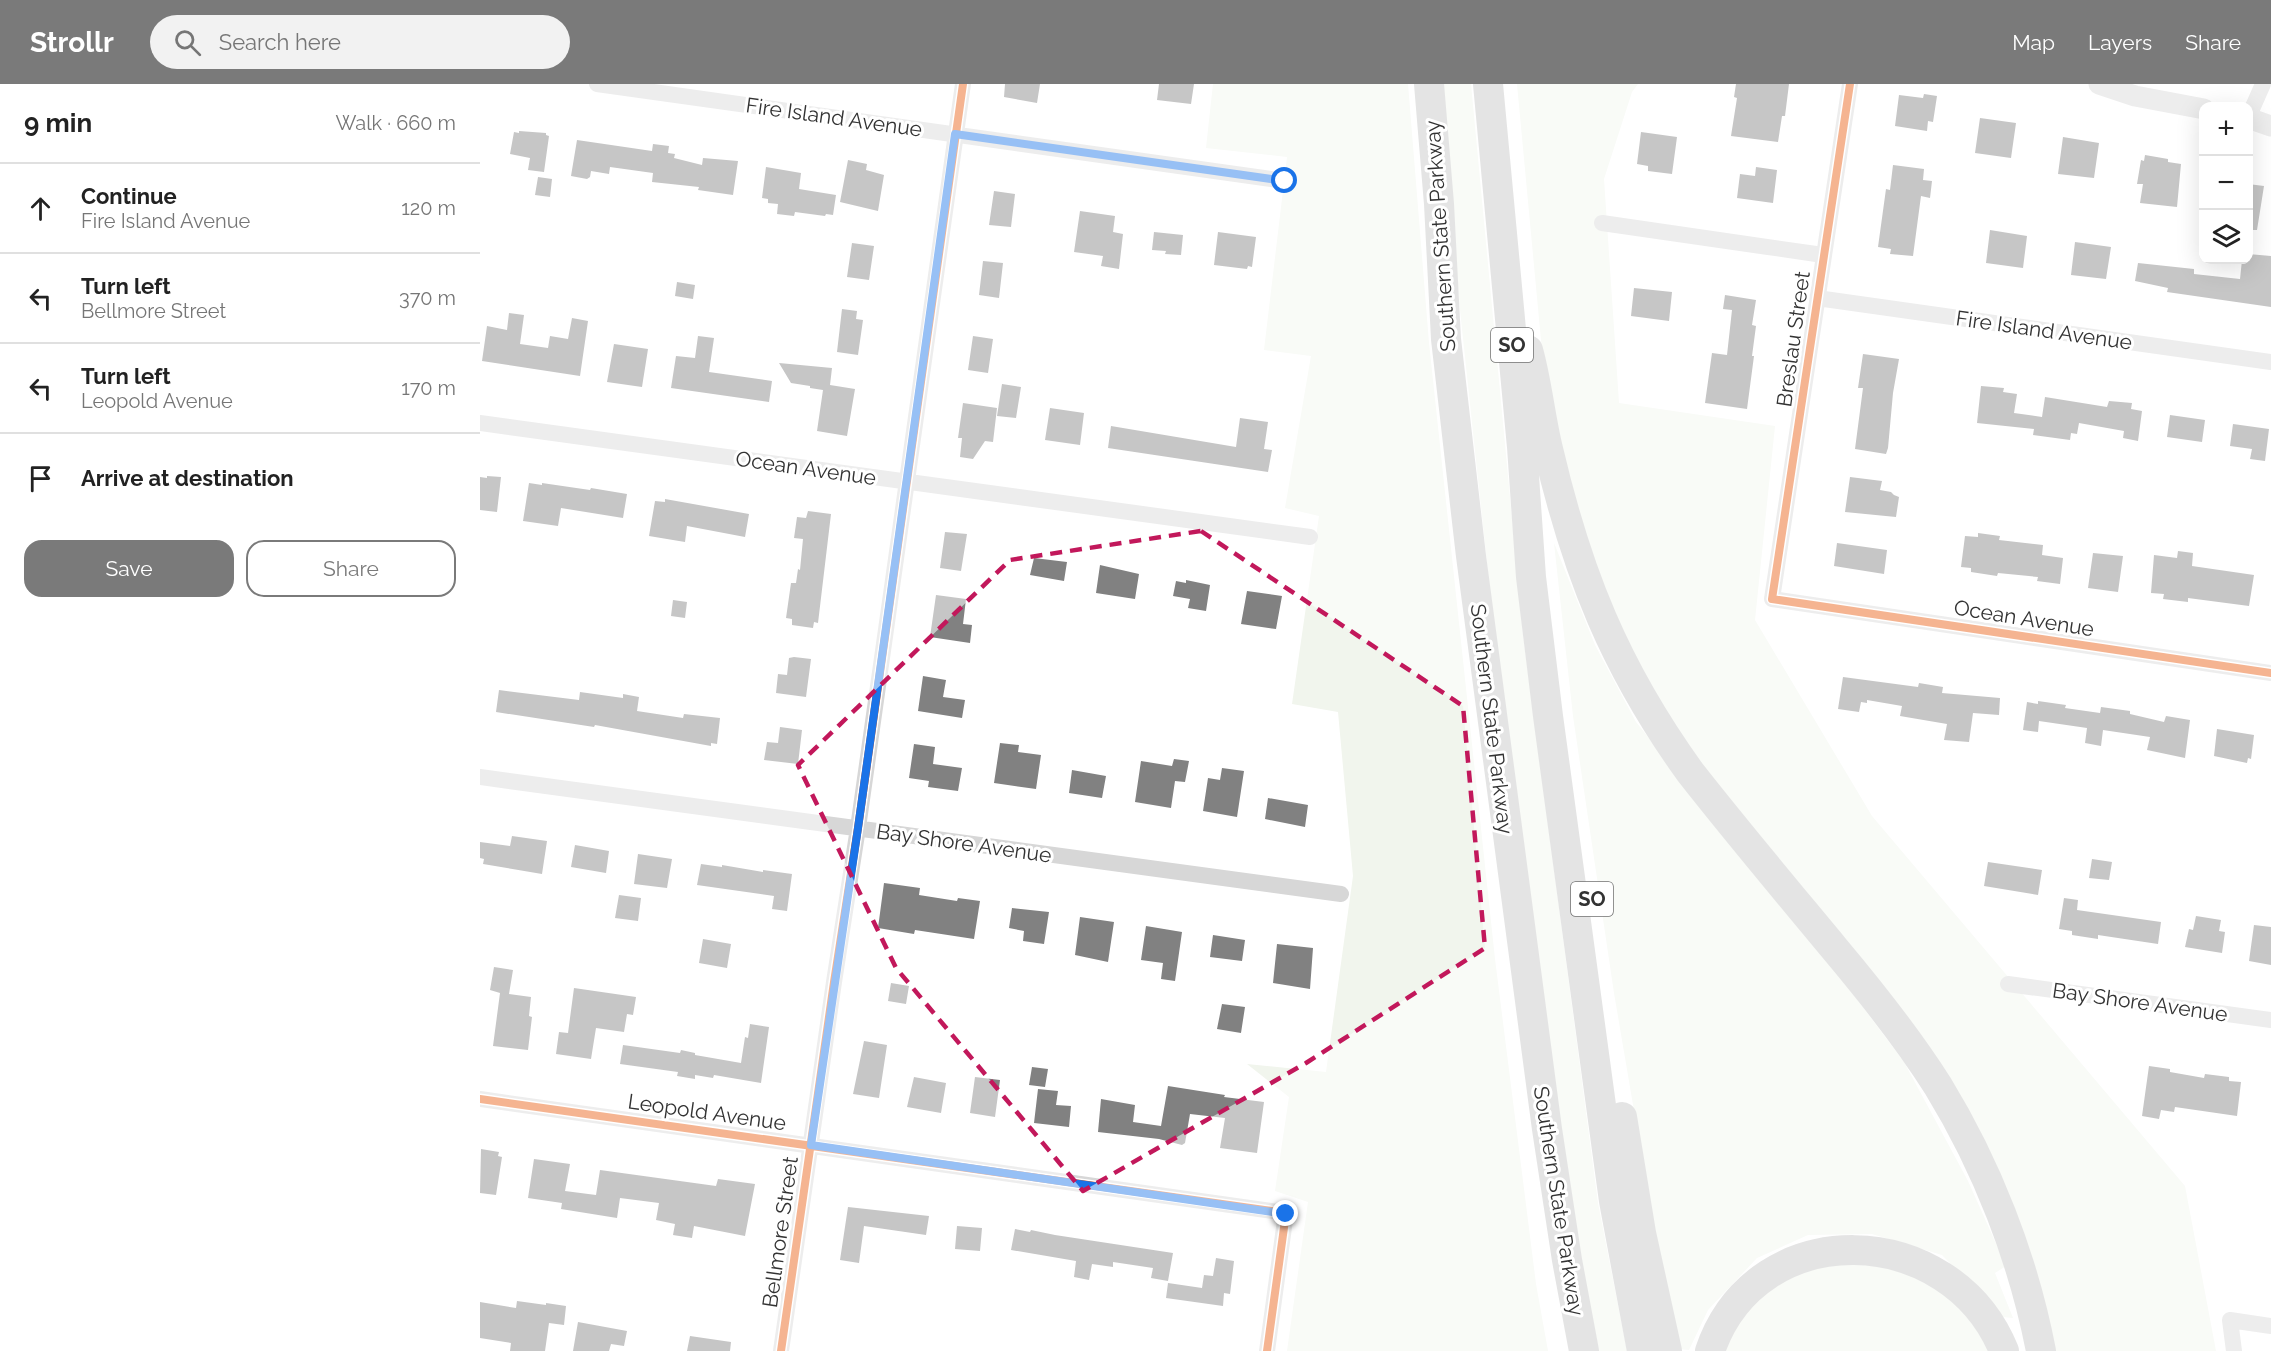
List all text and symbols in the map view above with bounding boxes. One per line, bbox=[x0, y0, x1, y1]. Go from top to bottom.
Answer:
search box bbox=[150, 15, 570, 69]
text: Strollr bbox=[30, 26, 114, 59]
icon: search bbox=[171, 26, 204, 59]
text: Search here bbox=[219, 29, 341, 55]
text: Map bbox=[2012, 30, 2055, 55]
text: Layers bbox=[2088, 30, 2152, 55]
text: Share bbox=[2185, 30, 2241, 55]
street label: Fire Island Avenue bbox=[744, 92, 924, 142]
map controls bbox=[2199, 102, 2253, 264]
button: + bbox=[2199, 102, 2253, 156]
text: 9 min bbox=[24, 108, 92, 138]
text: Walk · 660 m bbox=[335, 111, 456, 135]
street label: Southern State Parkway bbox=[1419, 119, 1461, 353]
button: − bbox=[2199, 156, 2253, 210]
route start bbox=[1271, 167, 1297, 193]
text: Continue bbox=[81, 183, 177, 209]
icon: ahead bbox=[24, 192, 57, 225]
text: 120 m bbox=[401, 196, 456, 220]
text: Fire Island Avenue bbox=[81, 209, 250, 233]
button: layers bbox=[2199, 210, 2253, 264]
street label: Breslau Street bbox=[1771, 270, 1815, 408]
text: Turn left bbox=[81, 273, 171, 299]
icon: left bbox=[24, 282, 57, 315]
text: 370 m bbox=[399, 286, 456, 310]
text: Bellmore Street bbox=[81, 299, 226, 323]
street label: Fire Island Avenue bbox=[1954, 305, 2134, 355]
road number: SO bbox=[1491, 328, 1533, 362]
text: Turn left bbox=[81, 363, 171, 389]
icon: left bbox=[24, 372, 57, 405]
text: 170 m bbox=[401, 376, 456, 400]
text: Leopold Avenue bbox=[81, 389, 233, 413]
street label: Ocean Avenue bbox=[734, 446, 878, 490]
icon: arrive bbox=[24, 462, 57, 495]
text: Arrive at destination bbox=[81, 465, 294, 491]
button: Save bbox=[24, 540, 234, 597]
button: Share bbox=[246, 540, 456, 597]
street label: Ocean Avenue bbox=[1952, 595, 2096, 641]
street label: Southern State Parkway bbox=[1465, 602, 1519, 836]
street label: Bay Shore Avenue bbox=[875, 818, 1053, 868]
road number: SO bbox=[1571, 882, 1613, 916]
street label: Bay Shore Avenue bbox=[2051, 977, 2229, 1027]
street label: Southern State Parkway bbox=[1529, 1084, 1589, 1318]
street label: Leopold Avenue bbox=[626, 1089, 788, 1135]
street label: Bellmore Street bbox=[757, 1155, 803, 1309]
route end bbox=[1272, 1200, 1298, 1226]

